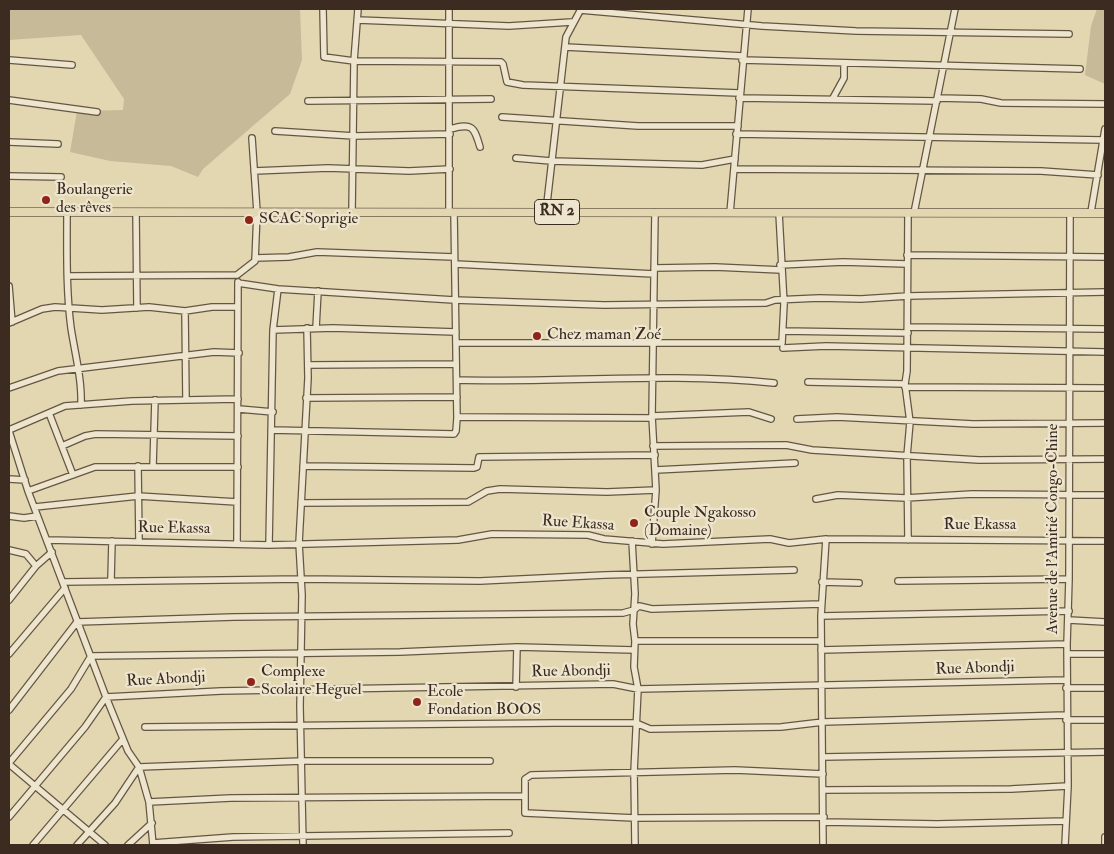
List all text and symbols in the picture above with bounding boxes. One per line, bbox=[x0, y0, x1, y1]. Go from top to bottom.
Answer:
place label: Boulangerie des rêves bbox=[56, 181, 133, 219]
marker: Boulangerie des rêves bbox=[40, 194, 52, 206]
road number: RN 2 bbox=[534, 200, 580, 224]
place label: SCAC Soprigie bbox=[259, 210, 358, 230]
marker: SCAC Soprigie bbox=[243, 214, 255, 226]
place label: Chez maman Zoé bbox=[547, 326, 661, 346]
marker: Chez maman Zoé bbox=[531, 330, 543, 342]
street label: Avenue de l'Amitié Congo-Chine bbox=[1044, 424, 1064, 634]
place label: Couple Ngakosso (Domaine) bbox=[644, 504, 756, 542]
street label: Rue Ekassa bbox=[541, 512, 615, 536]
street label: Rue Ekassa bbox=[944, 516, 1016, 536]
marker: Couple Ngakosso (Domaine) bbox=[628, 517, 640, 529]
street label: Rue Ekassa bbox=[137, 519, 211, 539]
street label: Rue Abondji bbox=[935, 658, 1015, 680]
street label: Rue Abondji bbox=[531, 662, 611, 682]
place label: Complexe Scolaire Heguel bbox=[261, 663, 362, 701]
street label: Rue Abondji bbox=[126, 668, 206, 692]
marker: Complexe Scolaire Heguel bbox=[245, 676, 257, 688]
place label: Ecole Fondation BOOS bbox=[427, 683, 541, 721]
marker: Ecole Fondation BOOS bbox=[411, 696, 423, 708]

